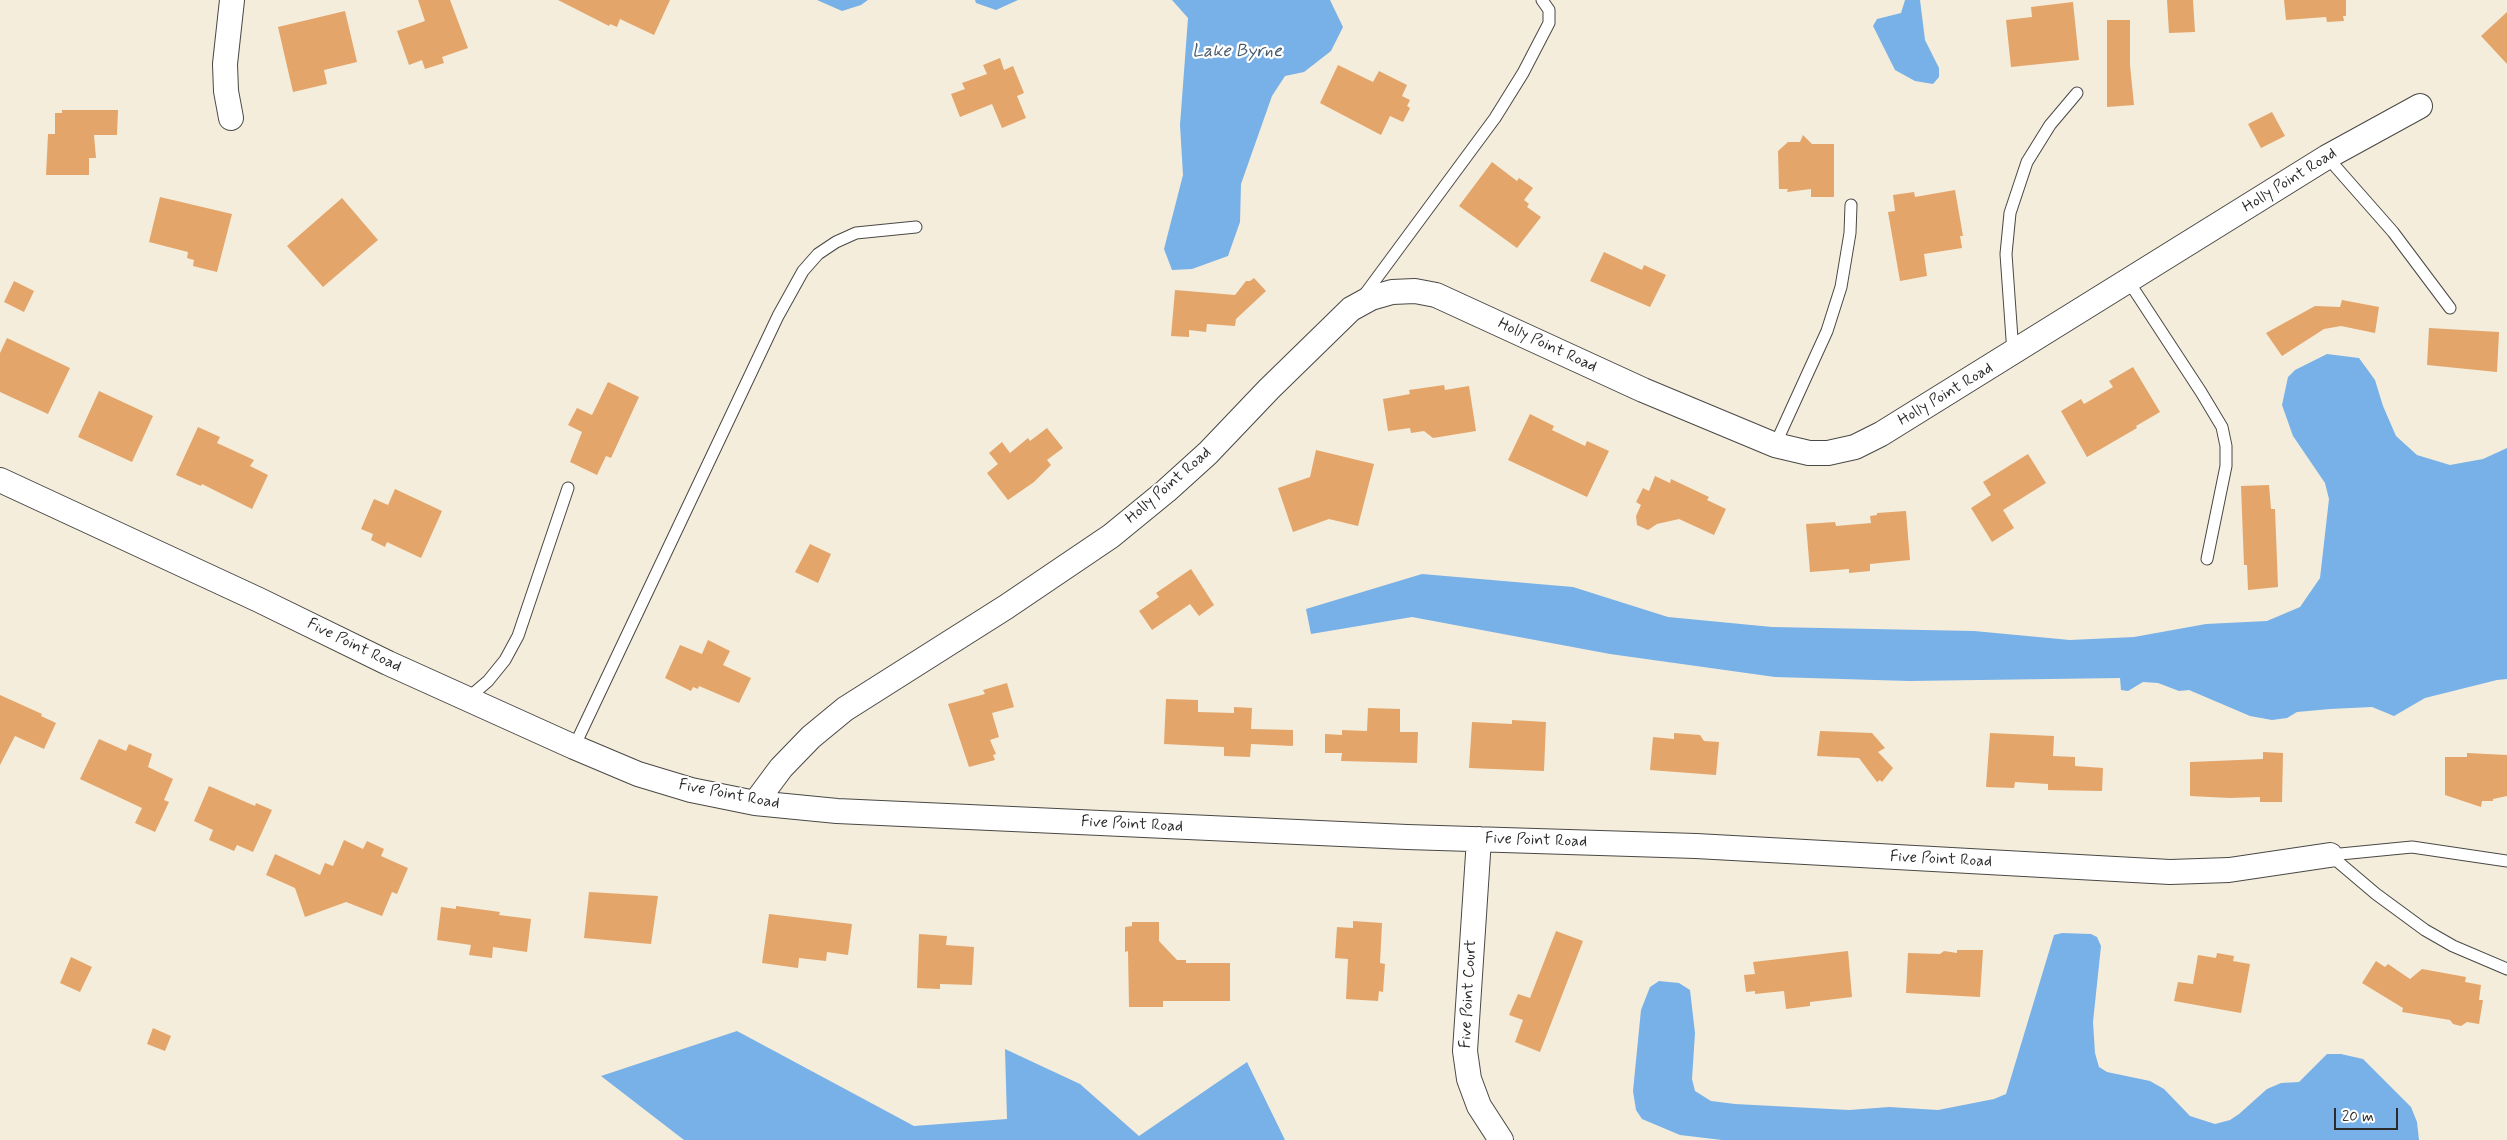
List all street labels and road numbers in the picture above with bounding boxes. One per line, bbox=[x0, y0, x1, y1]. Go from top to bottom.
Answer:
street label: Holly Point Road bbox=[2239, 144, 2341, 218]
street label: Holly Point Road bbox=[1494, 315, 1600, 377]
street label: Holly Point Road bbox=[1895, 359, 1997, 431]
street label: Holly Point Road bbox=[1122, 444, 1216, 528]
street label: Five Point Road bbox=[304, 615, 404, 677]
street label: Five Point Road bbox=[677, 776, 781, 814]
street label: Five Point Road bbox=[1080, 813, 1184, 837]
street label: Five Point Road bbox=[1485, 830, 1587, 852]
street label: Five Point Road bbox=[1889, 848, 1993, 872]
street label: Five Point Court bbox=[1457, 939, 1481, 1049]

